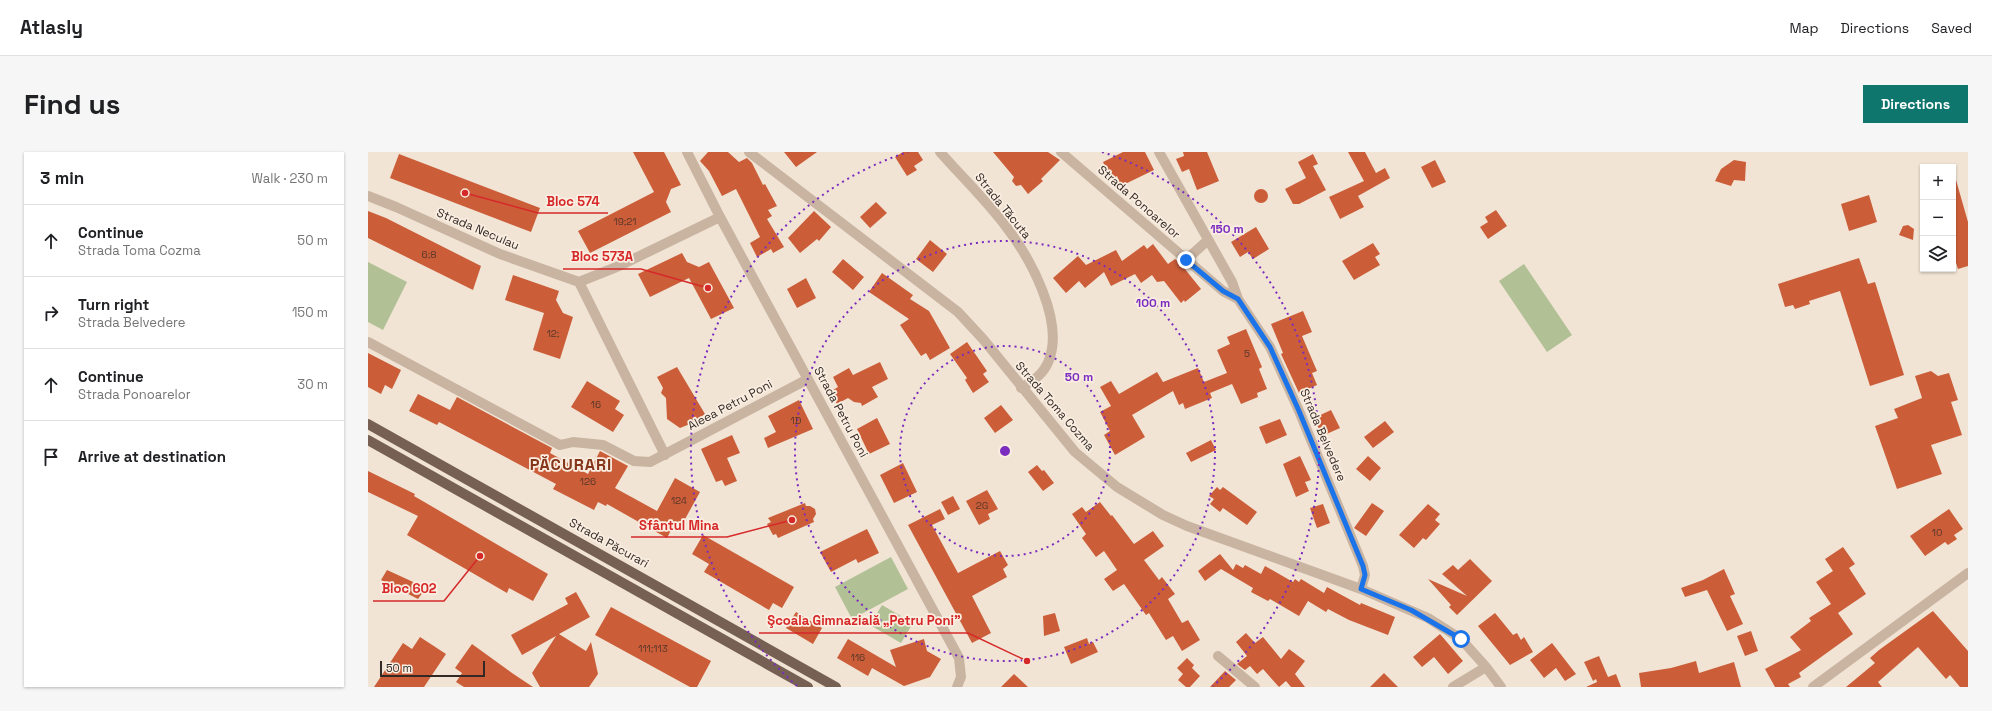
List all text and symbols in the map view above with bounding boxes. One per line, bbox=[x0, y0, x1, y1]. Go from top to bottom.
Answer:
text: Atlasly bbox=[20, 15, 83, 40]
text: Map bbox=[1789, 19, 1819, 37]
text: Directions bbox=[1841, 19, 1909, 37]
text: Saved bbox=[1931, 19, 1972, 37]
button: Directions bbox=[1863, 85, 1968, 123]
text: Find us bbox=[24, 86, 121, 122]
street label: Strada Ponoarelor bbox=[1094, 162, 1184, 242]
map controls bbox=[1920, 164, 1956, 272]
button: + bbox=[1920, 164, 1956, 200]
text: 3 min bbox=[40, 167, 84, 189]
street label: Strada Tăcuta bbox=[971, 169, 1035, 243]
text: Walk · 230 m bbox=[251, 170, 328, 187]
callout: Bloc 574 bbox=[538, 188, 608, 213]
text: Bloc 574 bbox=[546, 193, 600, 210]
button: − bbox=[1920, 200, 1956, 236]
street label: Strada Neculau bbox=[434, 204, 522, 254]
house number: 19;21 bbox=[613, 215, 637, 228]
text: 150 m bbox=[1210, 221, 1244, 237]
text: Continue bbox=[78, 223, 144, 242]
icon: ahead bbox=[40, 230, 62, 252]
text: 50 m bbox=[297, 232, 328, 249]
button: layers bbox=[1920, 236, 1956, 272]
text: Strada Toma Cozma bbox=[78, 242, 201, 259]
callout: Bloc 573A bbox=[563, 244, 641, 269]
house number: 6;8 bbox=[422, 248, 436, 261]
text: Bloc 573A bbox=[571, 248, 634, 265]
route end bbox=[1177, 251, 1195, 269]
text: Turn right bbox=[78, 295, 149, 314]
text: 100 m bbox=[1136, 295, 1170, 311]
icon: right bbox=[40, 302, 62, 324]
text: 150 m bbox=[292, 304, 328, 321]
text: Strada Belvedere bbox=[78, 314, 185, 331]
house number: 12; bbox=[547, 327, 559, 340]
house number: 5 bbox=[1244, 347, 1250, 360]
street label: Strada Toma Cozma bbox=[1012, 358, 1098, 454]
street label: Strada Petru Poni bbox=[810, 364, 872, 460]
text: Continue bbox=[78, 367, 144, 386]
text: 50 m bbox=[1065, 369, 1093, 385]
icon: ahead bbox=[40, 374, 62, 396]
text: 30 m bbox=[297, 376, 328, 393]
street label: Aleea Petru Poni bbox=[685, 376, 775, 434]
text: Strada Ponoarelor bbox=[78, 386, 191, 403]
street label: Strada Belvedere bbox=[1296, 386, 1350, 484]
house number: 16 bbox=[591, 398, 601, 411]
house number: 1D bbox=[791, 414, 802, 427]
centre of rings bbox=[998, 444, 1012, 458]
icon: arrive bbox=[40, 446, 62, 468]
text: Arrive at destination bbox=[78, 447, 226, 466]
district label: PĂCURARI bbox=[530, 454, 612, 475]
house number: 126 bbox=[580, 475, 596, 488]
house number: 124 bbox=[671, 494, 687, 507]
house number: 2G bbox=[976, 499, 988, 512]
callout: Sfântul Mina bbox=[631, 512, 727, 537]
street label: Strada Păcurari bbox=[566, 515, 652, 572]
text: Sfântul Mina bbox=[639, 517, 719, 534]
house number: 10 bbox=[1932, 526, 1942, 539]
callout: Bloc 602 bbox=[373, 576, 444, 601]
text: Bloc 602 bbox=[381, 580, 437, 597]
callout: Şcoala Gimnazială „Petru Poni” bbox=[759, 608, 968, 633]
text: Şcoala Gimnazială „Petru Poni” bbox=[767, 612, 961, 629]
route start bbox=[1452, 630, 1470, 648]
house number: 111;113 bbox=[638, 642, 668, 655]
house number: 116 bbox=[851, 651, 865, 664]
scale bar bbox=[380, 659, 485, 678]
text: 50 m bbox=[386, 661, 412, 675]

